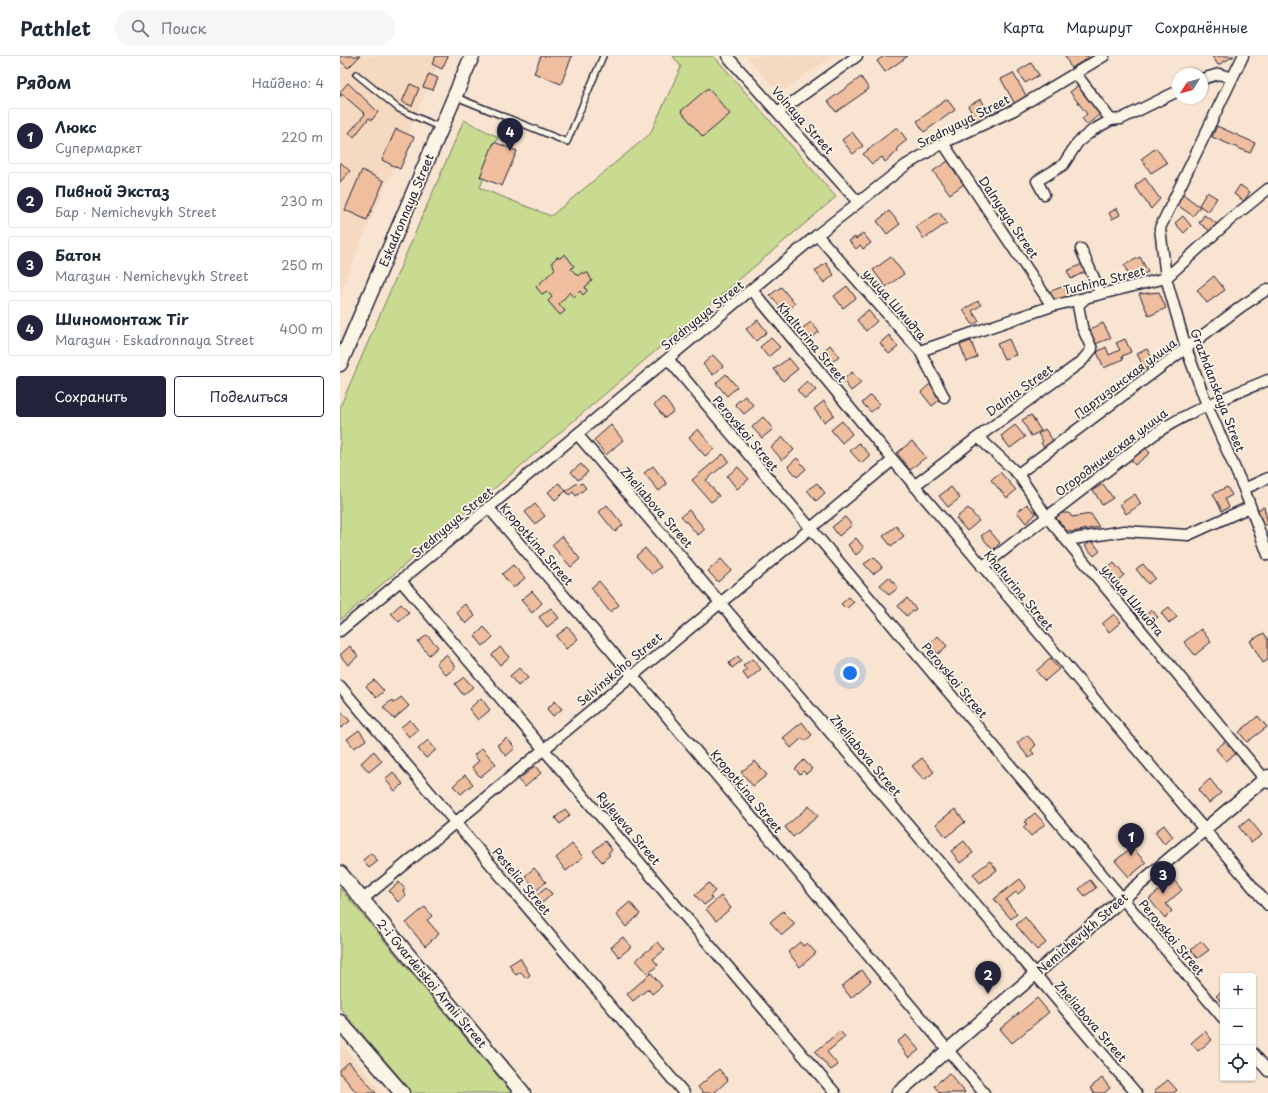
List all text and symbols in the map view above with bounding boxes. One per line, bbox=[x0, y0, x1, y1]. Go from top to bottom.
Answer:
search box bbox=[115, 10, 395, 46]
text: Pathlet bbox=[20, 14, 91, 42]
text: Поиск bbox=[161, 16, 206, 39]
icon: search bbox=[129, 17, 151, 39]
text: Карта bbox=[1003, 17, 1044, 38]
text: Маршрут bbox=[1066, 17, 1132, 38]
text: Сохранённые bbox=[1154, 17, 1248, 38]
north arrow bbox=[1172, 68, 1208, 104]
text: Рядом bbox=[16, 69, 71, 95]
text: Найдено: 4 bbox=[252, 73, 324, 92]
street label: Volnaya Street bbox=[768, 82, 838, 158]
street label: Srednyaya Street bbox=[914, 90, 1013, 152]
text: Люкс bbox=[55, 115, 97, 138]
pin: 4 bbox=[497, 118, 523, 151]
text: 1 bbox=[27, 127, 33, 146]
text: 220 m bbox=[281, 127, 323, 146]
text: Супермаркет bbox=[55, 138, 142, 157]
street label: Eskadronnaya Street bbox=[374, 151, 438, 269]
street label: Dalnyaya Street bbox=[975, 172, 1043, 262]
text: Пивной Экстаз bbox=[55, 179, 170, 202]
text: 2 bbox=[25, 191, 35, 210]
text: 230 m bbox=[281, 191, 323, 210]
text: Бар · Nemichevykh Street bbox=[55, 202, 216, 221]
text: Батон bbox=[55, 243, 101, 266]
text: 3 bbox=[26, 255, 34, 274]
text: 250 m bbox=[281, 255, 323, 274]
street label: Tuchina Street bbox=[1061, 261, 1147, 299]
street label: улица Шмидта bbox=[859, 265, 931, 344]
text: Магазин · Nemichevykh Street bbox=[55, 266, 248, 285]
street label: Srednyaya Street bbox=[657, 276, 747, 354]
street label: Khalturina Street bbox=[773, 298, 851, 386]
text: Шиномонтаж Tir bbox=[55, 307, 189, 330]
text: 4 bbox=[26, 319, 34, 338]
text: 400 m bbox=[280, 319, 323, 338]
street label: Grazhdanskaya Street bbox=[1186, 326, 1250, 454]
text: Магазин · Eskadronnaya Street bbox=[55, 330, 254, 349]
street label: Партизанская улица bbox=[1070, 333, 1180, 423]
street label: Dalnia Street bbox=[982, 359, 1056, 421]
button: Сохранить bbox=[16, 376, 166, 417]
button: Поделиться bbox=[174, 376, 324, 417]
street label: Perovskoi Street bbox=[709, 391, 783, 475]
street label: Огородническая улица bbox=[1051, 404, 1171, 500]
street label: Zheliabova Street bbox=[617, 463, 697, 552]
street label: Srednyaya Street bbox=[407, 482, 497, 562]
street label: Kropotkina Street bbox=[496, 499, 578, 589]
street label: Khalturina Street bbox=[980, 546, 1058, 634]
street label: улица Шмидта bbox=[1097, 560, 1169, 640]
street label: Selvinskoho Street bbox=[572, 628, 666, 710]
street label: Perovskoi Street bbox=[918, 638, 992, 722]
your location bbox=[840, 663, 860, 683]
street label: Zheliabova Street bbox=[826, 710, 906, 800]
street label: Kropotkina Street bbox=[707, 745, 787, 837]
street label: Ryleyeva Street bbox=[593, 788, 665, 869]
pin: 1 bbox=[1118, 823, 1144, 856]
street label: Pestelia Street bbox=[488, 843, 556, 919]
pin: 3 bbox=[1150, 861, 1176, 894]
street label: Nemichevykh Street bbox=[1032, 888, 1132, 978]
street label: Perovskoi Street bbox=[1135, 895, 1209, 979]
street label: 2-i Gvardeiskoi Armii Street bbox=[373, 915, 491, 1051]
pin: 2 bbox=[975, 961, 1001, 994]
map controls bbox=[1220, 973, 1256, 1081]
button: + bbox=[1220, 973, 1256, 1009]
street label: Zheliabova Street bbox=[1051, 977, 1131, 1066]
button: − bbox=[1220, 1009, 1256, 1045]
button: locate bbox=[1220, 1045, 1256, 1081]

